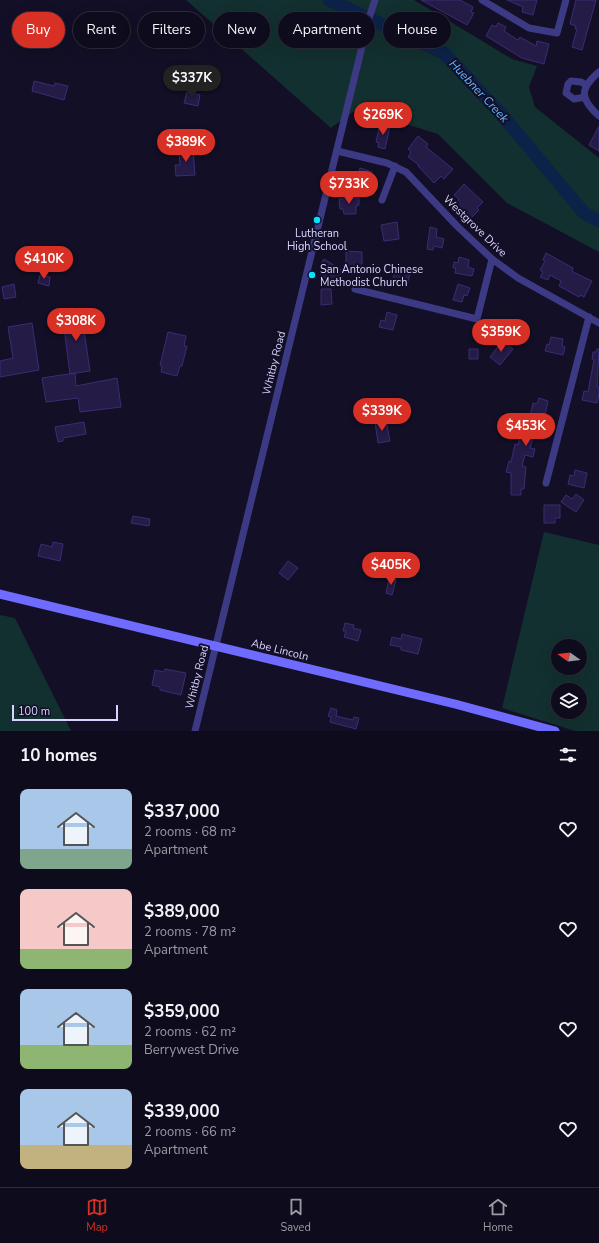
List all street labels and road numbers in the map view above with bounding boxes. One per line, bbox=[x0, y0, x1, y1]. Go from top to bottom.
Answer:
street label: Westgrove Drive bbox=[440, 192, 510, 260]
street label: Whitby Road bbox=[259, 330, 289, 396]
street label: Abe Lincoln bbox=[250, 636, 310, 664]
street label: Whitby Road bbox=[182, 644, 212, 710]

